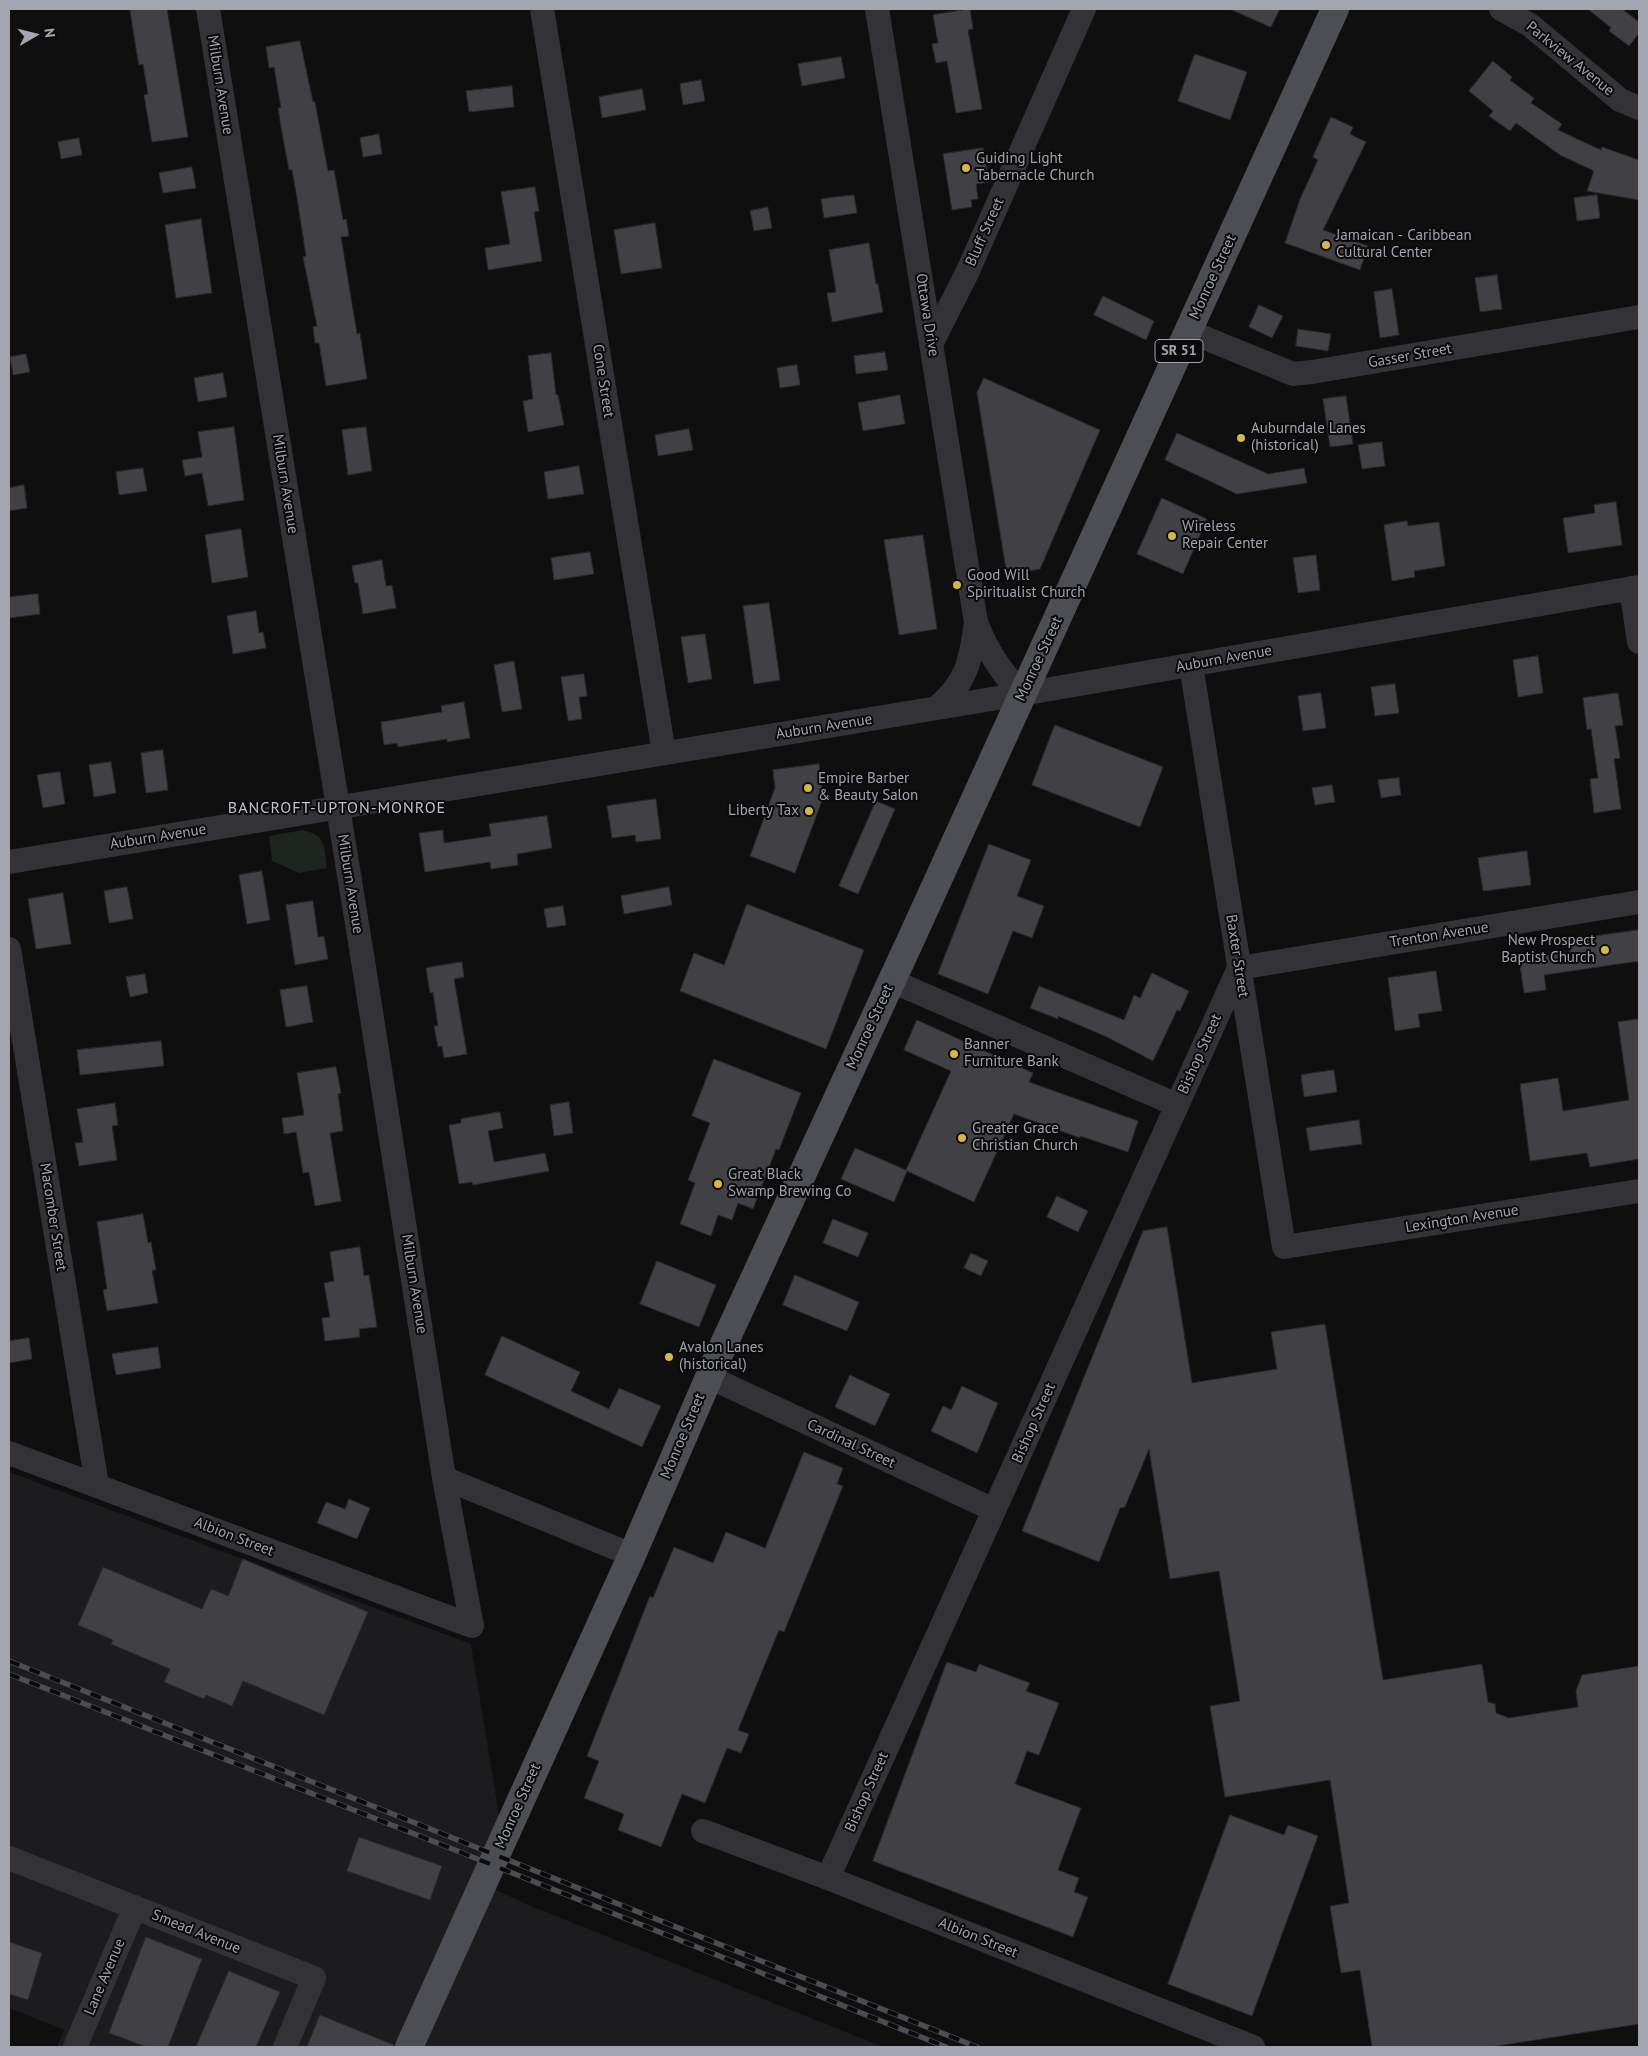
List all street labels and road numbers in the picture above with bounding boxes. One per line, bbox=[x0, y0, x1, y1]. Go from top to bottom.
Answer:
street label: Parkview Avenue bbox=[1522, 18, 1618, 100]
street label: Milburn Avenue bbox=[203, 34, 237, 136]
street label: Bluff Street bbox=[962, 195, 1008, 269]
street label: Monroe Street bbox=[1186, 232, 1240, 322]
street label: Ottawa Drive bbox=[912, 272, 942, 358]
road number: SR 51 bbox=[1155, 340, 1203, 362]
street label: Gasser Street bbox=[1367, 340, 1453, 372]
street label: Cone Street bbox=[588, 343, 618, 419]
street label: Milburn Avenue bbox=[268, 433, 302, 535]
street label: Monroe Street bbox=[1012, 614, 1066, 704]
street label: Auburn Avenue bbox=[1175, 642, 1273, 676]
street label: Auburn Avenue bbox=[775, 711, 873, 743]
street label: Auburn Avenue bbox=[109, 821, 207, 853]
street label: Milburn Avenue bbox=[333, 833, 367, 935]
street label: Baxter Street bbox=[1222, 913, 1252, 999]
street label: Trenton Avenue bbox=[1388, 918, 1490, 952]
street label: Monroe Street bbox=[843, 982, 897, 1072]
street label: Bishop Street bbox=[1174, 1011, 1226, 1097]
street label: Macomber Street bbox=[36, 1162, 70, 1272]
street label: Lexington Avenue bbox=[1404, 1201, 1520, 1237]
street label: Milburn Avenue bbox=[397, 1233, 431, 1335]
street label: Bishop Street bbox=[1008, 1380, 1060, 1466]
street label: Monroe Street bbox=[657, 1391, 709, 1481]
street label: Cardinal Street bbox=[804, 1416, 898, 1472]
street label: Albion Street bbox=[192, 1514, 276, 1560]
street label: Bishop Street bbox=[841, 1749, 893, 1835]
street label: Monroe Street bbox=[491, 1761, 545, 1851]
street label: Smead Avenue bbox=[149, 1906, 243, 1958]
street label: Albion Street bbox=[936, 1914, 1020, 1962]
street label: Lane Avenue bbox=[81, 1936, 129, 2018]

